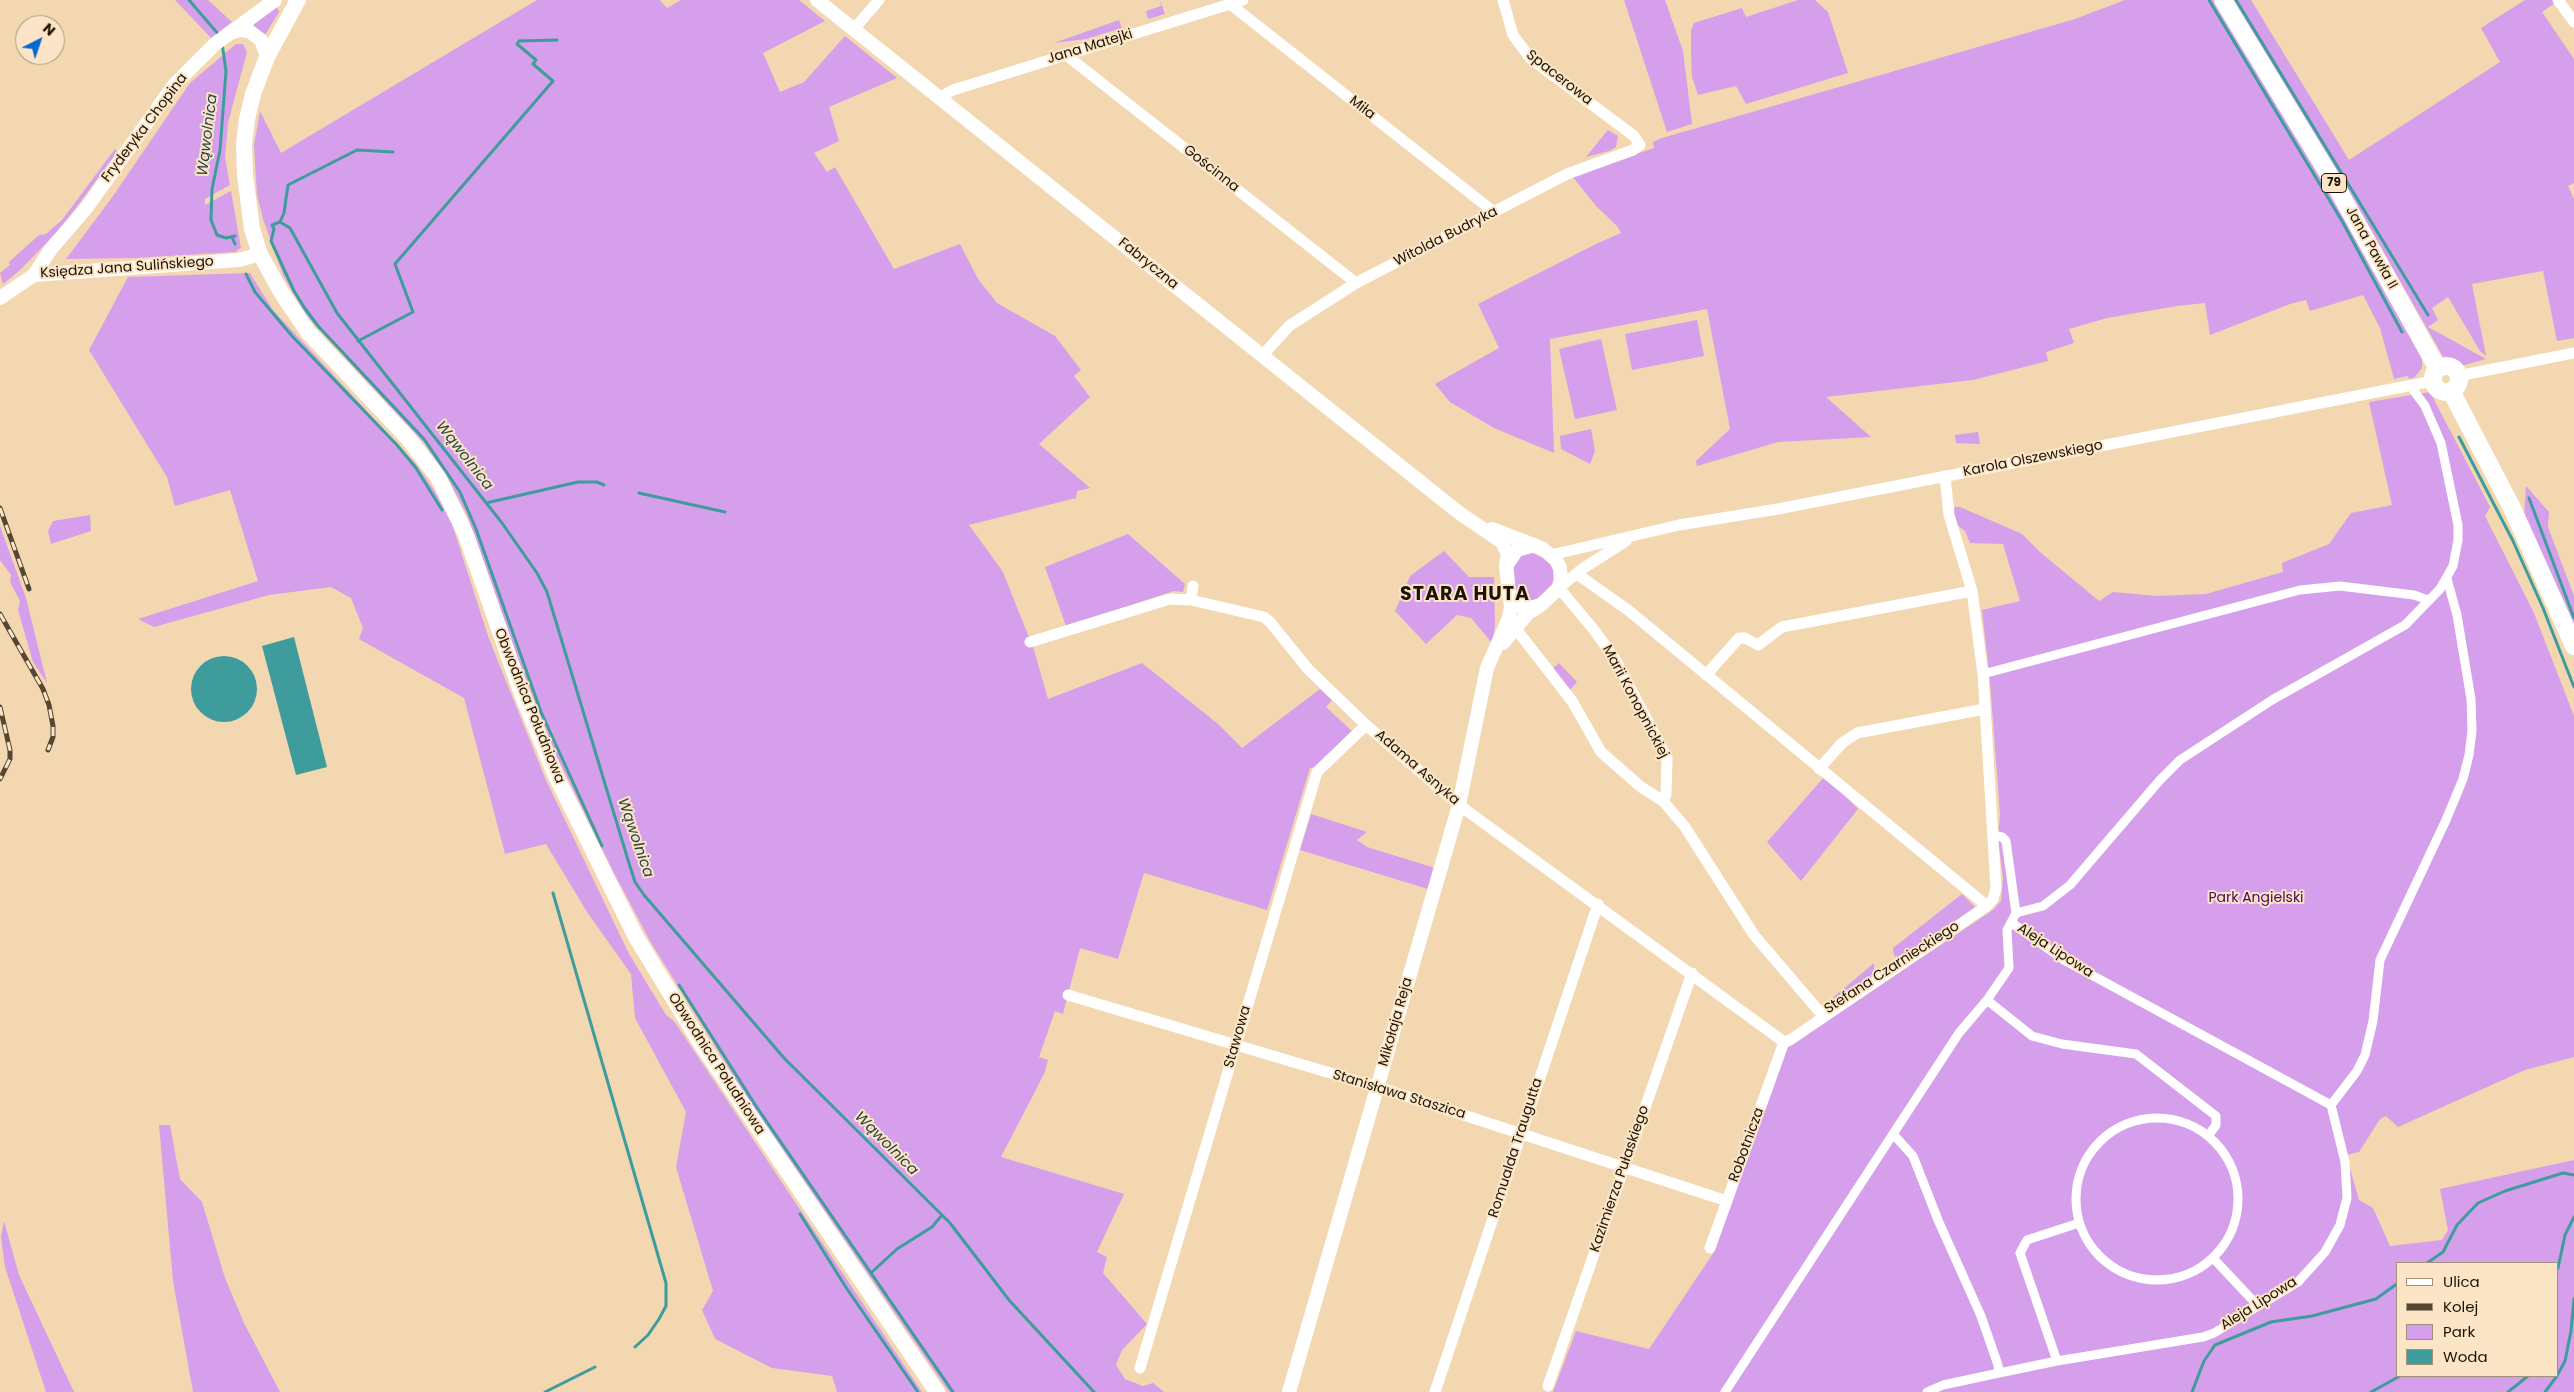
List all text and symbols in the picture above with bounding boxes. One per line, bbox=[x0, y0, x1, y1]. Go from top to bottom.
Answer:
north arrow bbox=[15, 15, 65, 65]
text: N bbox=[39, 18, 60, 40]
street label: Jana Matejki bbox=[1045, 26, 1135, 68]
street label: Spacerowa bbox=[1523, 47, 1595, 109]
street label: Fryderyka Chopina bbox=[99, 70, 191, 186]
water label: Wąwolnica bbox=[194, 93, 222, 177]
street label: Miła bbox=[1346, 93, 1378, 123]
street label: Gościnna bbox=[1180, 142, 1242, 196]
road number: 79 bbox=[2322, 174, 2346, 192]
street label: Witolda Budryka bbox=[1391, 204, 1501, 270]
street label: Jana Pawła II bbox=[2341, 204, 2401, 292]
street label: Fabryczna bbox=[1115, 235, 1181, 293]
street label: Księdza Jana Sulińskiego bbox=[40, 254, 214, 282]
water label: Wąwolnica bbox=[431, 418, 497, 494]
street label: Karola Olszewskiego bbox=[1962, 437, 2104, 481]
district label: STARA HUTA bbox=[1399, 584, 1531, 606]
street label: Obwodnica Południowa bbox=[490, 626, 568, 786]
street label: Marii Konopnickiej bbox=[1598, 643, 1672, 761]
street label: Adama Asnyka bbox=[1371, 727, 1463, 809]
water label: Wąwolnica bbox=[613, 796, 657, 880]
park label: Park Angielski bbox=[2208, 890, 2304, 906]
street label: Stefana Czarnieckiego bbox=[1821, 918, 1963, 1018]
street label: Aleja Lipowa bbox=[2014, 920, 2096, 982]
street label: Mikołaja Reja bbox=[1375, 976, 1417, 1068]
street label: Obwodnica Południowa bbox=[664, 990, 768, 1138]
street label: Stawowa bbox=[1221, 1004, 1255, 1070]
street label: Stanisława Staszica bbox=[1331, 1067, 1467, 1123]
street label: Romualda Traugutta bbox=[1485, 1076, 1547, 1220]
street label: Kazimierza Pułaskiego bbox=[1587, 1103, 1653, 1255]
street label: Robotnicza bbox=[1726, 1106, 1768, 1184]
water label: Wąwolnica bbox=[850, 1108, 922, 1180]
legend bbox=[2396, 1262, 2559, 1377]
text: Ulica bbox=[2443, 1271, 2480, 1292]
street label: Aleja Lipowa bbox=[2218, 1274, 2300, 1334]
text: Kolej bbox=[2443, 1296, 2478, 1317]
text: Park bbox=[2443, 1321, 2475, 1342]
text: Woda bbox=[2443, 1346, 2488, 1367]

